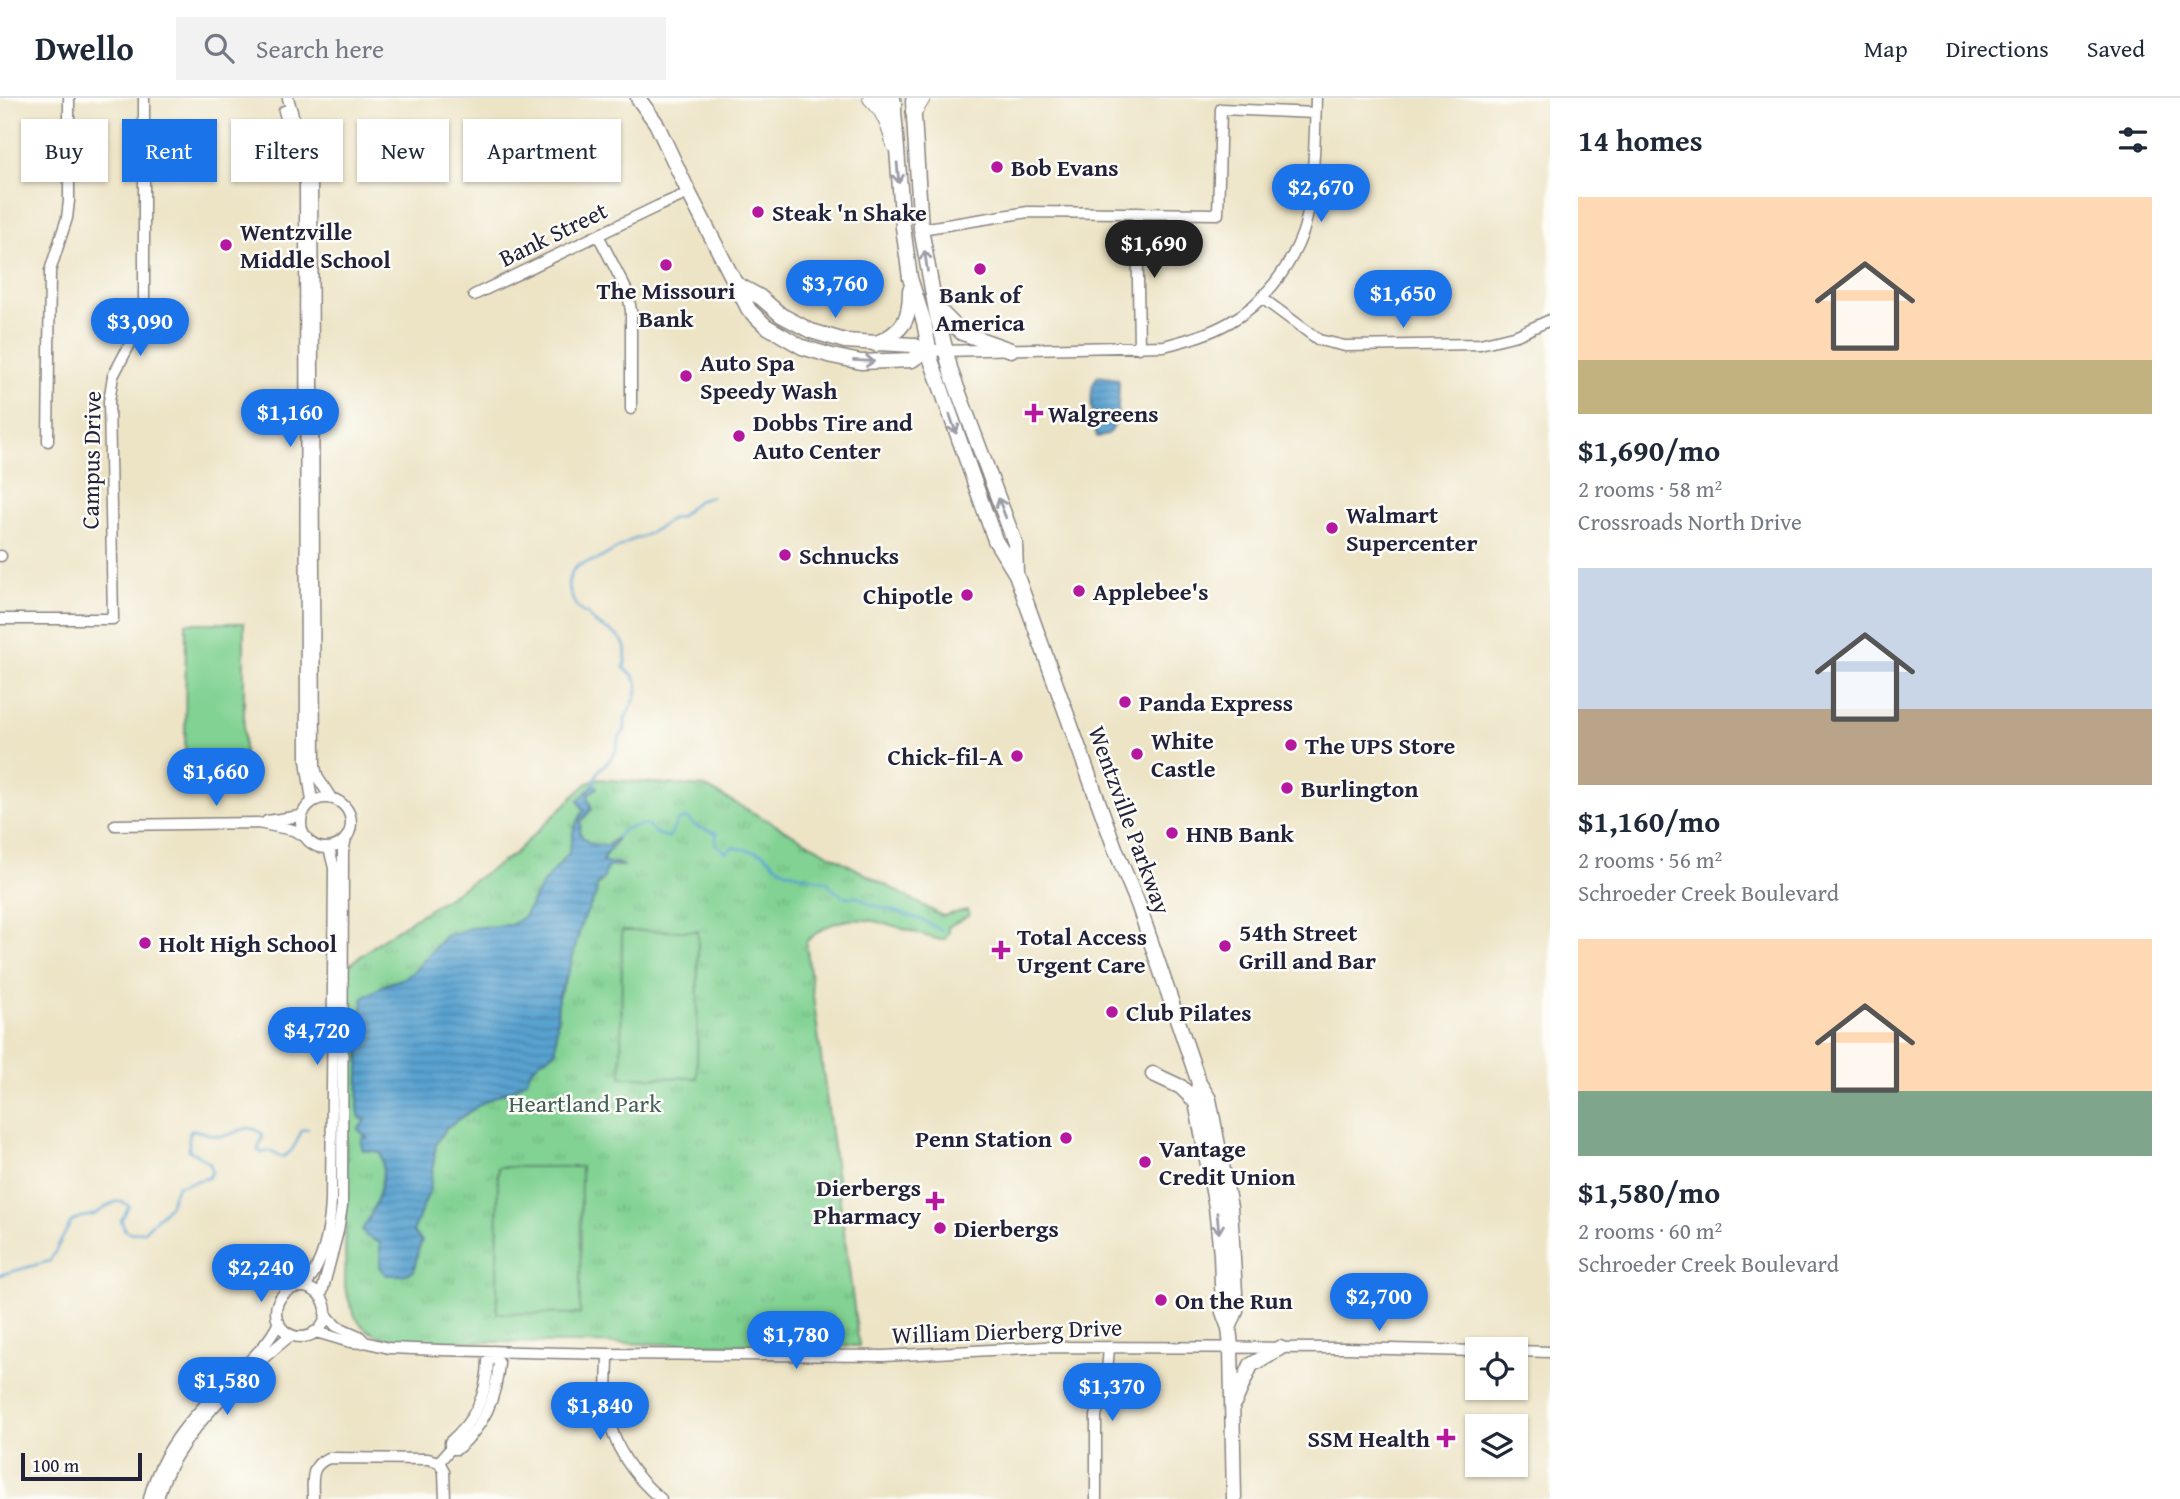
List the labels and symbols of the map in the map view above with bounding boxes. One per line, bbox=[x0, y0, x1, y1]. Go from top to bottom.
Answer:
place label: Bob Evans bbox=[1011, 150, 1118, 185]
marker: Bob Evans bbox=[989, 159, 1005, 175]
one-way arrow bbox=[891, 161, 904, 184]
pin: $2,670 bbox=[1264, 164, 1378, 224]
street label: Bank Street bbox=[493, 192, 614, 275]
place label: Steak 'n Shake bbox=[772, 195, 927, 230]
marker: Steak 'n Shake bbox=[750, 204, 766, 220]
place label: Wentzville Middle School bbox=[240, 214, 391, 277]
pin: $1,690 bbox=[1097, 220, 1211, 280]
marker: Wentzville Middle School bbox=[218, 237, 234, 253]
one-way arrow bbox=[919, 250, 932, 273]
marker: The Missouri Bank bbox=[658, 257, 674, 273]
pin: $3,760 bbox=[778, 260, 892, 320]
marker: Bank of America bbox=[972, 261, 988, 277]
pin: $1,650 bbox=[1346, 271, 1460, 330]
place label: The Missouri Bank bbox=[596, 273, 736, 336]
place label: Bank of America bbox=[935, 277, 1025, 340]
pin: $3,090 bbox=[83, 299, 197, 358]
place label: Auto Spa Speedy Wash bbox=[700, 345, 837, 408]
one-way arrow bbox=[852, 354, 875, 367]
marker: Auto Spa Speedy Wash bbox=[678, 368, 694, 384]
street label: Campus Drive bbox=[72, 390, 110, 530]
pin: $1,160 bbox=[233, 390, 347, 449]
place label: Walgreens bbox=[1048, 396, 1159, 431]
place label: Dobbs Tire and Auto Center bbox=[753, 405, 913, 468]
marker: Walgreens bbox=[1026, 405, 1042, 421]
one-way arrow bbox=[948, 413, 960, 435]
marker: Dobbs Tire and Auto Center bbox=[731, 428, 747, 444]
place label: Walmart Supercenter bbox=[1346, 497, 1477, 560]
one-way arrow bbox=[995, 498, 1008, 520]
marker: Walmart Supercenter bbox=[1324, 520, 1340, 536]
place label: Schnucks bbox=[799, 538, 899, 573]
marker: Schnucks bbox=[777, 547, 793, 563]
place label: Applebee's bbox=[1093, 574, 1209, 609]
place label: Chipotle bbox=[863, 578, 953, 613]
marker: Applebee's bbox=[1071, 583, 1087, 599]
marker: Chipotle bbox=[959, 587, 975, 603]
place label: Panda Express bbox=[1139, 685, 1293, 720]
marker: Panda Express bbox=[1117, 694, 1133, 710]
street label: Wentzville Parkway bbox=[1080, 721, 1180, 919]
place label: White Castle bbox=[1151, 723, 1216, 786]
place label: The UPS Store bbox=[1305, 728, 1456, 763]
marker: The UPS Store bbox=[1283, 737, 1299, 753]
place label: Chick-fil-A bbox=[888, 739, 1004, 774]
marker: White Castle bbox=[1129, 746, 1145, 762]
pin: $1,660 bbox=[159, 748, 273, 808]
marker: Chick-fil-A bbox=[1009, 748, 1025, 764]
place label: Burlington bbox=[1301, 771, 1418, 806]
marker: Burlington bbox=[1279, 780, 1295, 796]
place label: HNB Bank bbox=[1186, 816, 1294, 851]
marker: HNB Bank bbox=[1164, 825, 1180, 841]
place label: 54th Street Grill and Bar bbox=[1239, 915, 1376, 978]
place label: Total Access Urgent Care bbox=[1017, 919, 1147, 982]
place label: Holt High School bbox=[159, 926, 337, 961]
marker: Holt High School bbox=[137, 935, 153, 951]
marker: 54th Street Grill and Bar bbox=[1217, 938, 1233, 954]
marker: Total Access Urgent Care bbox=[991, 940, 1011, 960]
place label: Club Pilates bbox=[1126, 995, 1252, 1030]
marker: Club Pilates bbox=[1104, 1004, 1120, 1020]
pin: $4,720 bbox=[260, 1007, 374, 1067]
park label: Heartland Park bbox=[509, 1086, 662, 1121]
place label: Penn Station bbox=[915, 1121, 1052, 1156]
marker: Penn Station bbox=[1058, 1130, 1074, 1146]
place label: Vantage Credit Union bbox=[1159, 1131, 1295, 1194]
marker: Vantage Credit Union bbox=[1137, 1154, 1153, 1170]
place label: Dierbergs Pharmacy bbox=[813, 1170, 922, 1233]
marker: Dierbergs Pharmacy bbox=[927, 1193, 943, 1209]
place label: Dierbergs bbox=[954, 1211, 1059, 1246]
one-way arrow bbox=[1211, 1211, 1224, 1234]
marker: Dierbergs bbox=[932, 1220, 948, 1236]
pin: $2,240 bbox=[204, 1244, 318, 1304]
pin: $2,700 bbox=[1322, 1274, 1436, 1333]
place label: On the Run bbox=[1175, 1283, 1293, 1318]
marker: On the Run bbox=[1153, 1292, 1169, 1308]
street label: William Dierberg Drive bbox=[891, 1309, 1123, 1353]
pin: $1,780 bbox=[739, 1312, 853, 1371]
pin: $1,580 bbox=[170, 1358, 284, 1417]
pin: $1,370 bbox=[1055, 1364, 1169, 1423]
pin: $1,840 bbox=[543, 1382, 657, 1442]
place label: SSM Health bbox=[1307, 1421, 1430, 1456]
marker: SSM Health bbox=[1436, 1428, 1456, 1448]
scale bar bbox=[21, 1450, 142, 1482]

